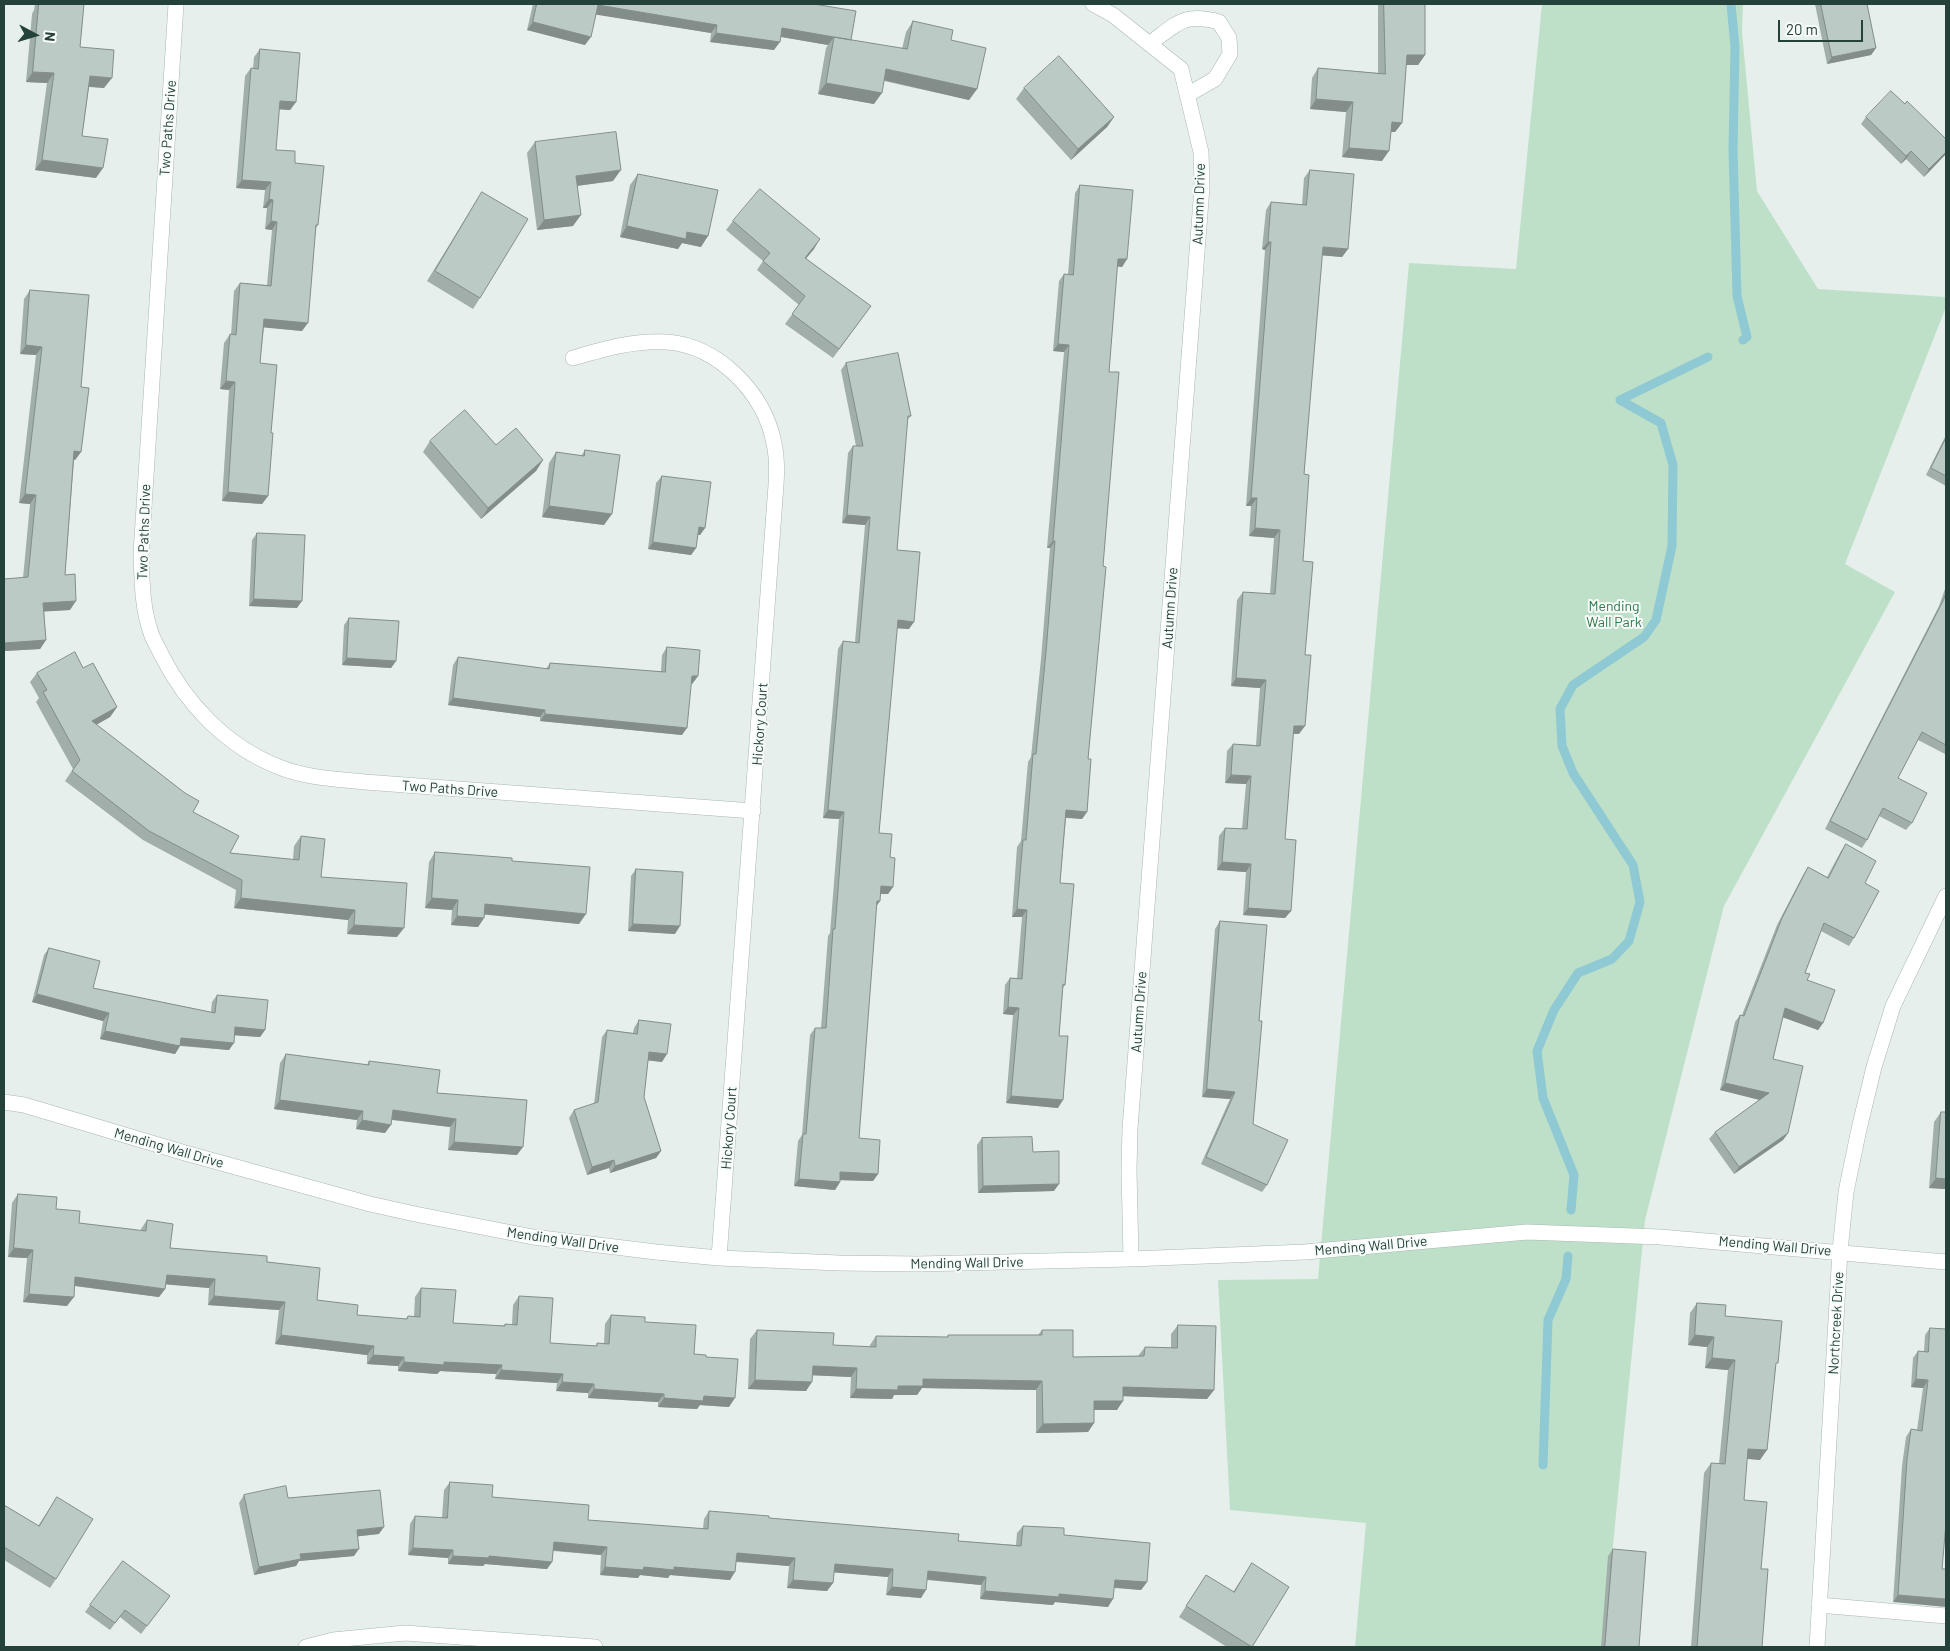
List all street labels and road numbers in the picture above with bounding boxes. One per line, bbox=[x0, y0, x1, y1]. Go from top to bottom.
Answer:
street label: Two Paths Drive bbox=[156, 79, 180, 177]
street label: Autumn Drive bbox=[1189, 163, 1209, 245]
street label: Two Paths Drive bbox=[134, 483, 154, 581]
street label: Autumn Drive bbox=[1159, 567, 1181, 649]
street label: Hickory Court bbox=[749, 682, 771, 766]
street label: Two Paths Drive bbox=[401, 777, 499, 801]
street label: Autumn Drive bbox=[1128, 971, 1150, 1053]
street label: Hickory Court bbox=[718, 1086, 740, 1170]
street label: Mending Wall Drive bbox=[112, 1124, 226, 1172]
street label: Mending Wall Drive bbox=[506, 1224, 620, 1256]
street label: Mending Wall Drive bbox=[1314, 1233, 1428, 1259]
street label: Mending Wall Drive bbox=[1718, 1233, 1832, 1259]
street label: Mending Wall Drive bbox=[910, 1254, 1024, 1272]
street label: Northcreek Drive bbox=[1825, 1271, 1847, 1375]

